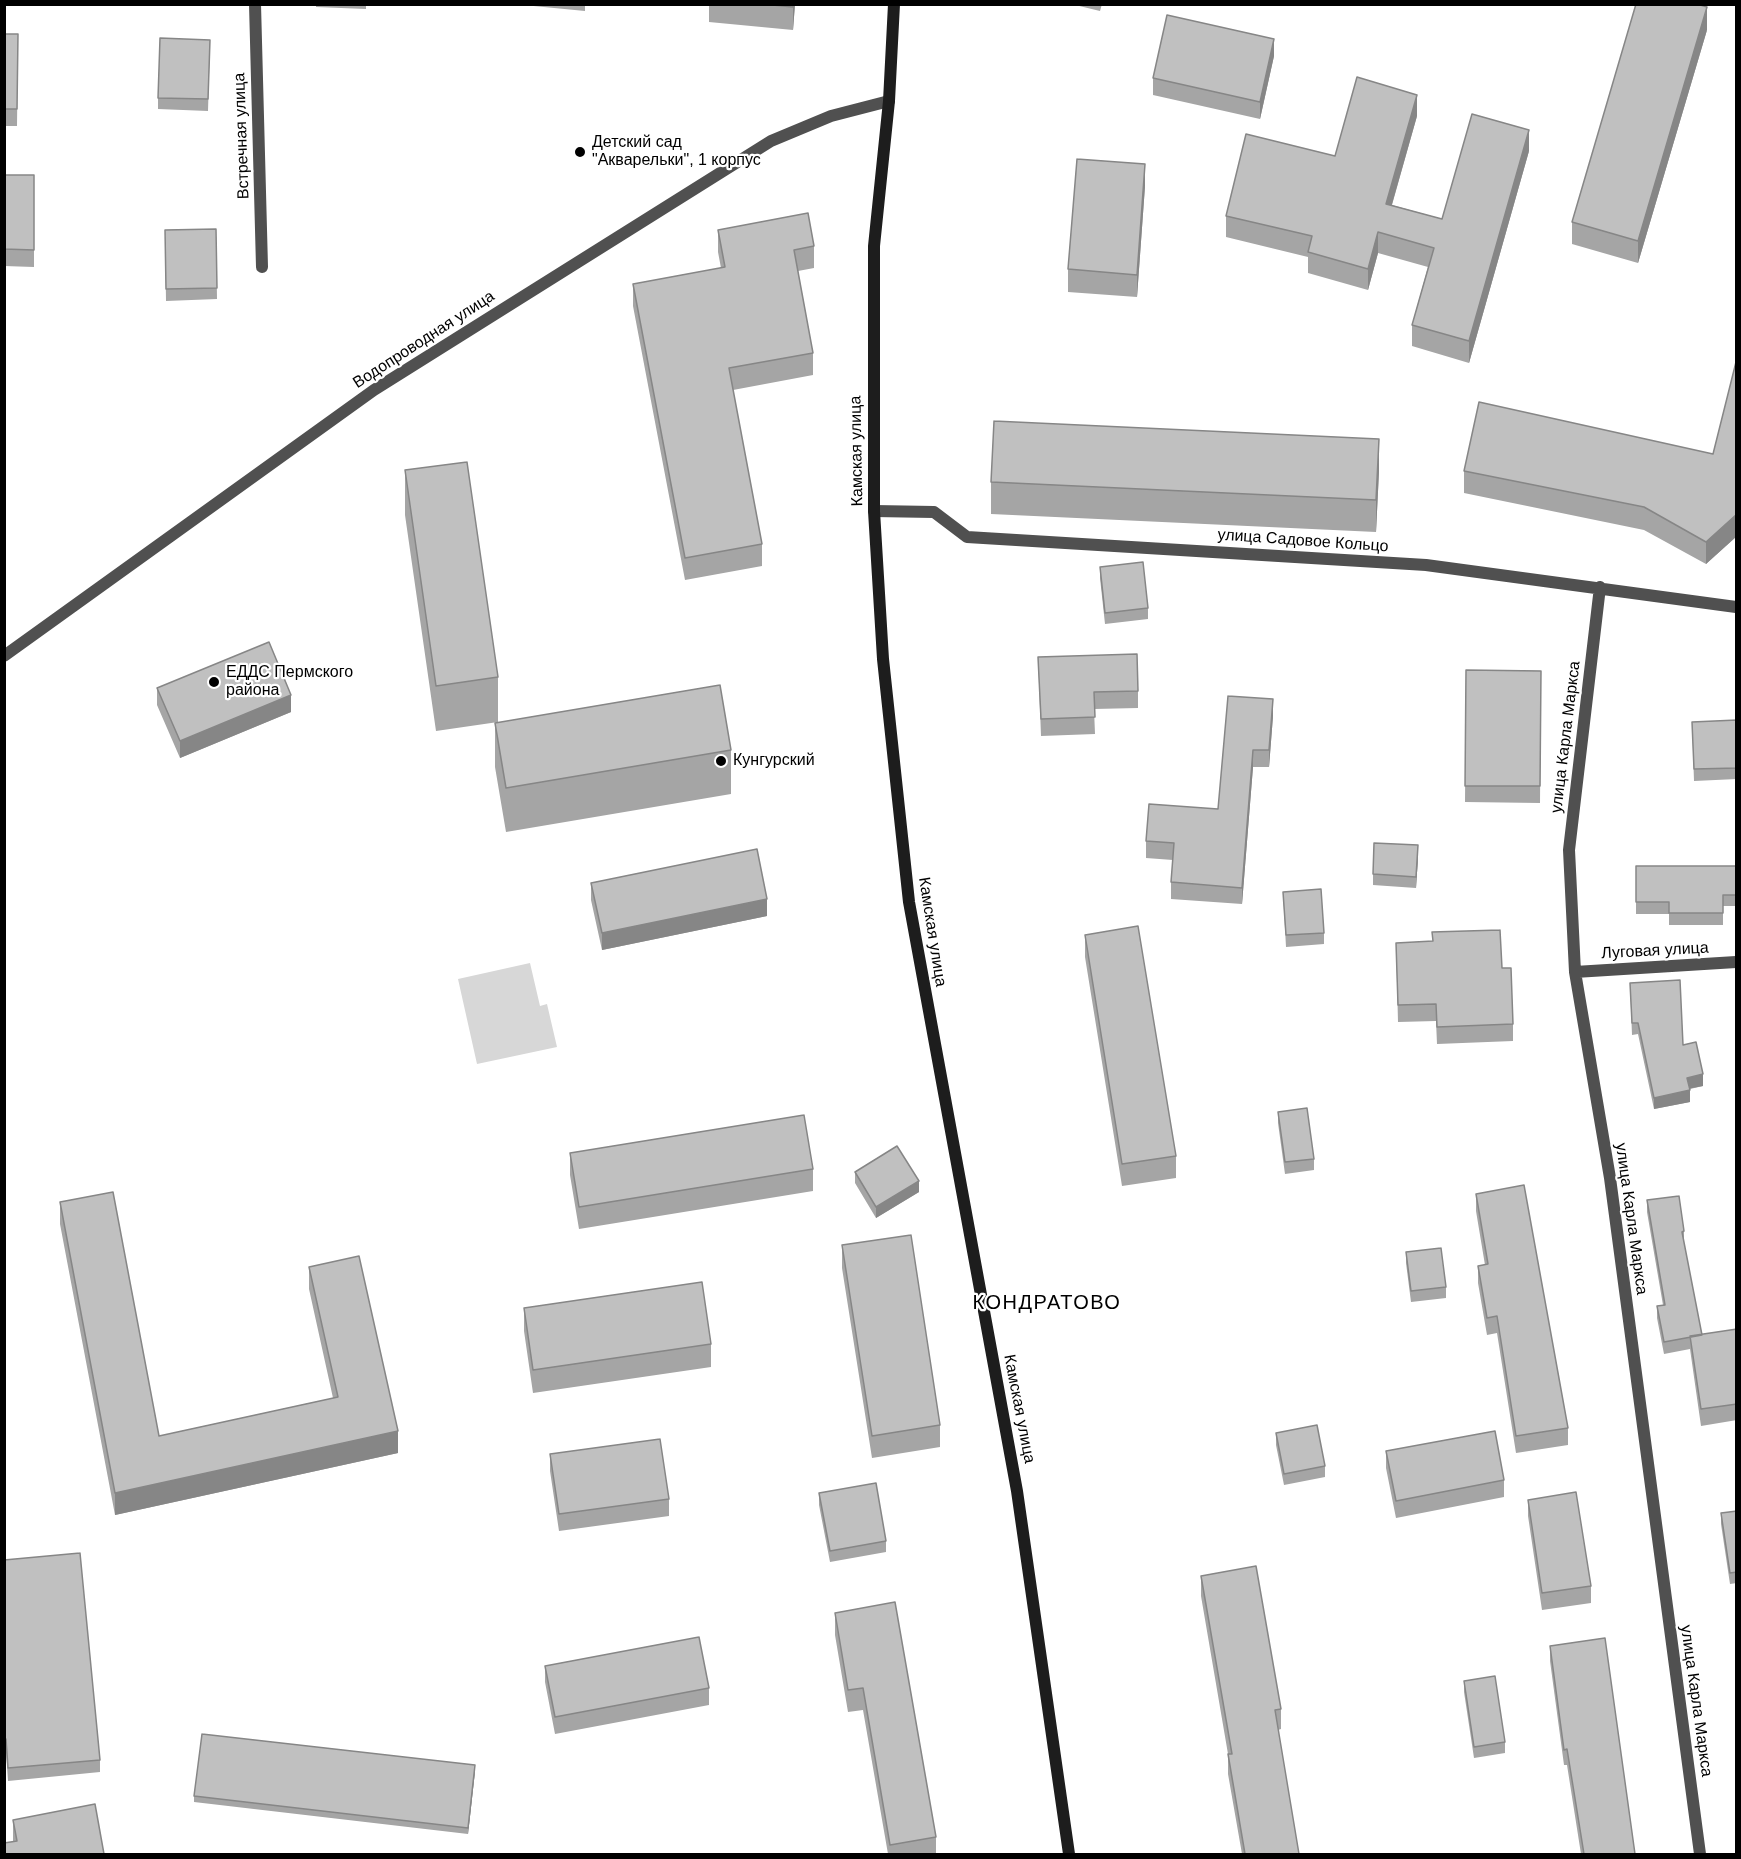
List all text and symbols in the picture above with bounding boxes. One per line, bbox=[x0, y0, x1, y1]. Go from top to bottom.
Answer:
street label: Встречная улица bbox=[230, 72, 254, 200]
place label: Детский сад "Акварельки", 1 корпус bbox=[592, 133, 761, 171]
marker: Детский сад "Акварельки", 1 корпус bbox=[573, 145, 587, 159]
street label: Водопроводная улица bbox=[350, 287, 498, 393]
street label: Камская улица bbox=[846, 396, 868, 506]
street label: улица Садовое Кольцо bbox=[1217, 525, 1389, 557]
street label: улица Карла Маркса bbox=[1547, 660, 1585, 814]
place label: ЕДДС Пермского района bbox=[226, 663, 353, 701]
marker: ЕДДС Пермского района bbox=[207, 675, 221, 689]
place label: Кунгурский bbox=[733, 751, 815, 771]
marker: Кунгурский bbox=[714, 754, 728, 768]
street label: Камская улица bbox=[914, 876, 950, 988]
street label: Луговая улица bbox=[1601, 939, 1709, 963]
street label: улица Карла Маркса bbox=[1611, 1142, 1651, 1296]
district label: КОНДРАТОВО bbox=[973, 1291, 1121, 1315]
street label: Камская улица bbox=[999, 1353, 1039, 1465]
street label: улица Карла Маркса bbox=[1676, 1624, 1716, 1778]

